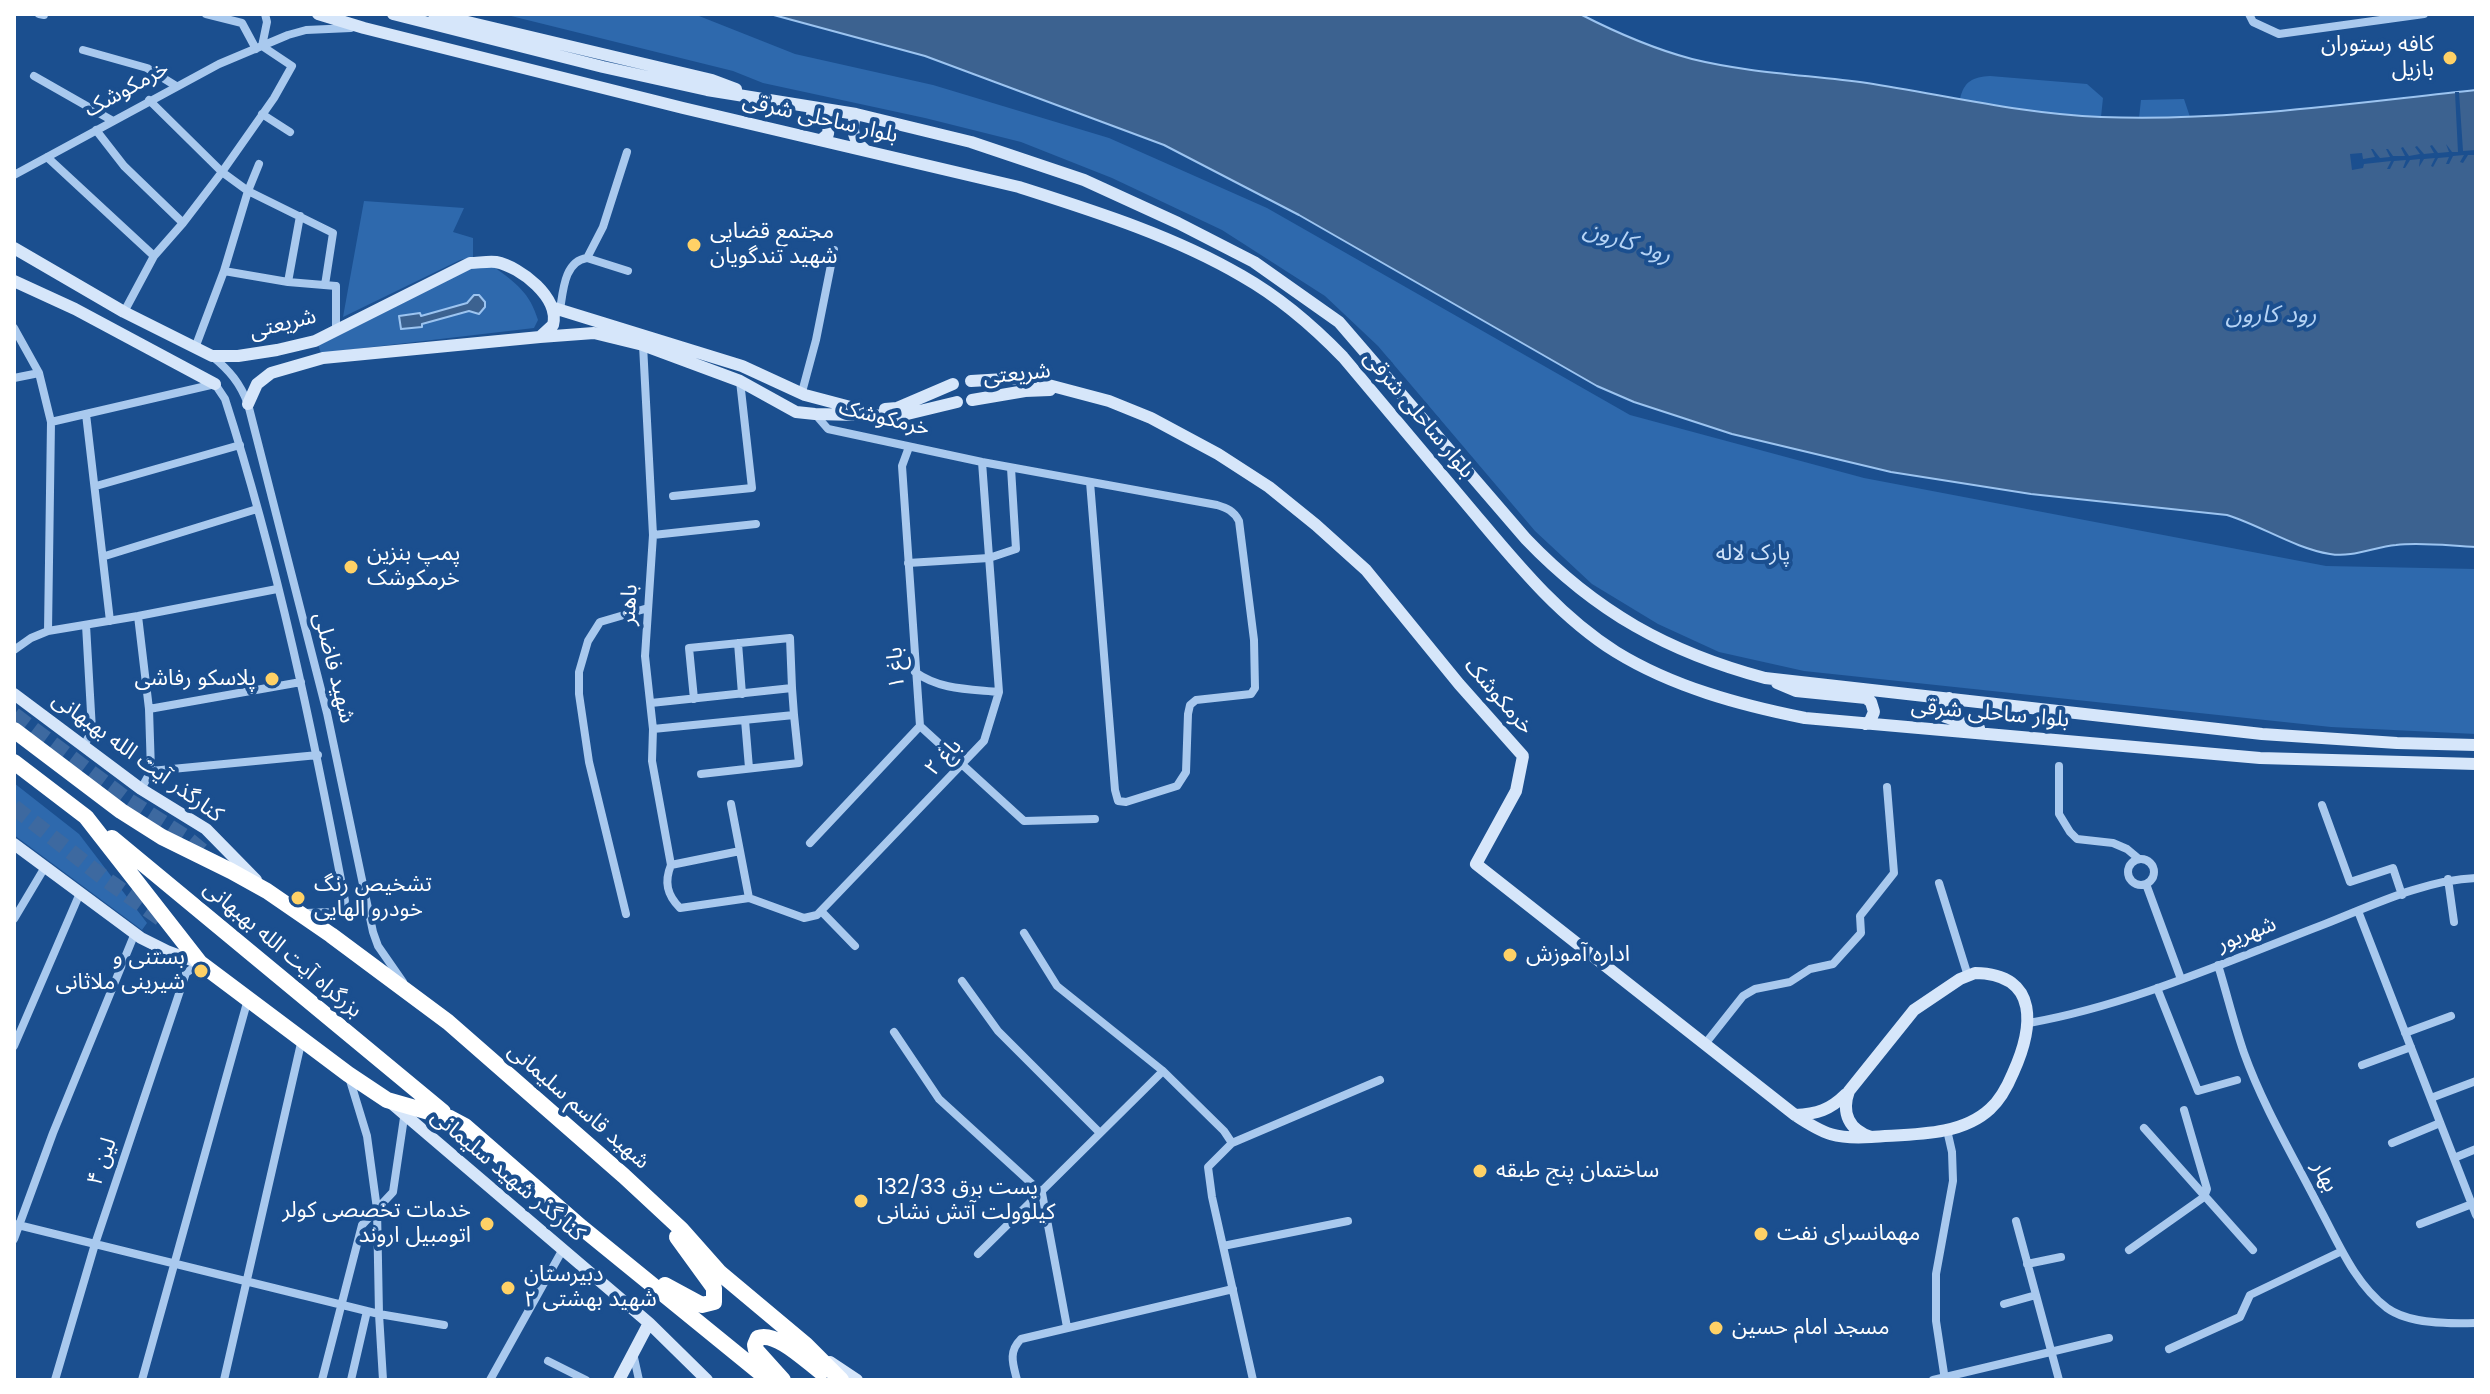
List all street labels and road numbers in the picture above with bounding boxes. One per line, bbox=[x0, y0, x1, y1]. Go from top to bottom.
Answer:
street label: خرمکوشک bbox=[80, 56, 174, 124]
street label: بلوار ساحلی شرقی bbox=[740, 88, 900, 150]
street label: شریعتی bbox=[247, 304, 319, 346]
street label: بلوار ساحلی شرقی bbox=[1357, 346, 1479, 484]
street label: شریعتی bbox=[982, 358, 1052, 392]
street label: خرمکوشک bbox=[836, 395, 932, 443]
street label: باهنر bbox=[616, 584, 644, 626]
street label: شهید فاضلی bbox=[307, 610, 359, 726]
street label: باغ ۱ bbox=[882, 646, 912, 690]
street label: خرمکوشک bbox=[1458, 653, 1538, 741]
street label: کنارگذر آیت الله بهبهانی bbox=[46, 687, 228, 829]
street label: بلوار ساحلی شرقی bbox=[1910, 694, 2070, 734]
street label: باغ ۲ bbox=[920, 734, 968, 782]
street label: بزرگراه آیت الله بهبهانی bbox=[197, 876, 367, 1024]
street label: شهریور bbox=[2214, 912, 2280, 958]
street label: شهید قاسم سلیمانی bbox=[502, 1038, 654, 1176]
street label: کنارگذر شهید سلیمانی bbox=[425, 1104, 589, 1248]
street label: لین ۴ bbox=[83, 1135, 123, 1189]
street label: بهار bbox=[2305, 1157, 2343, 1197]

